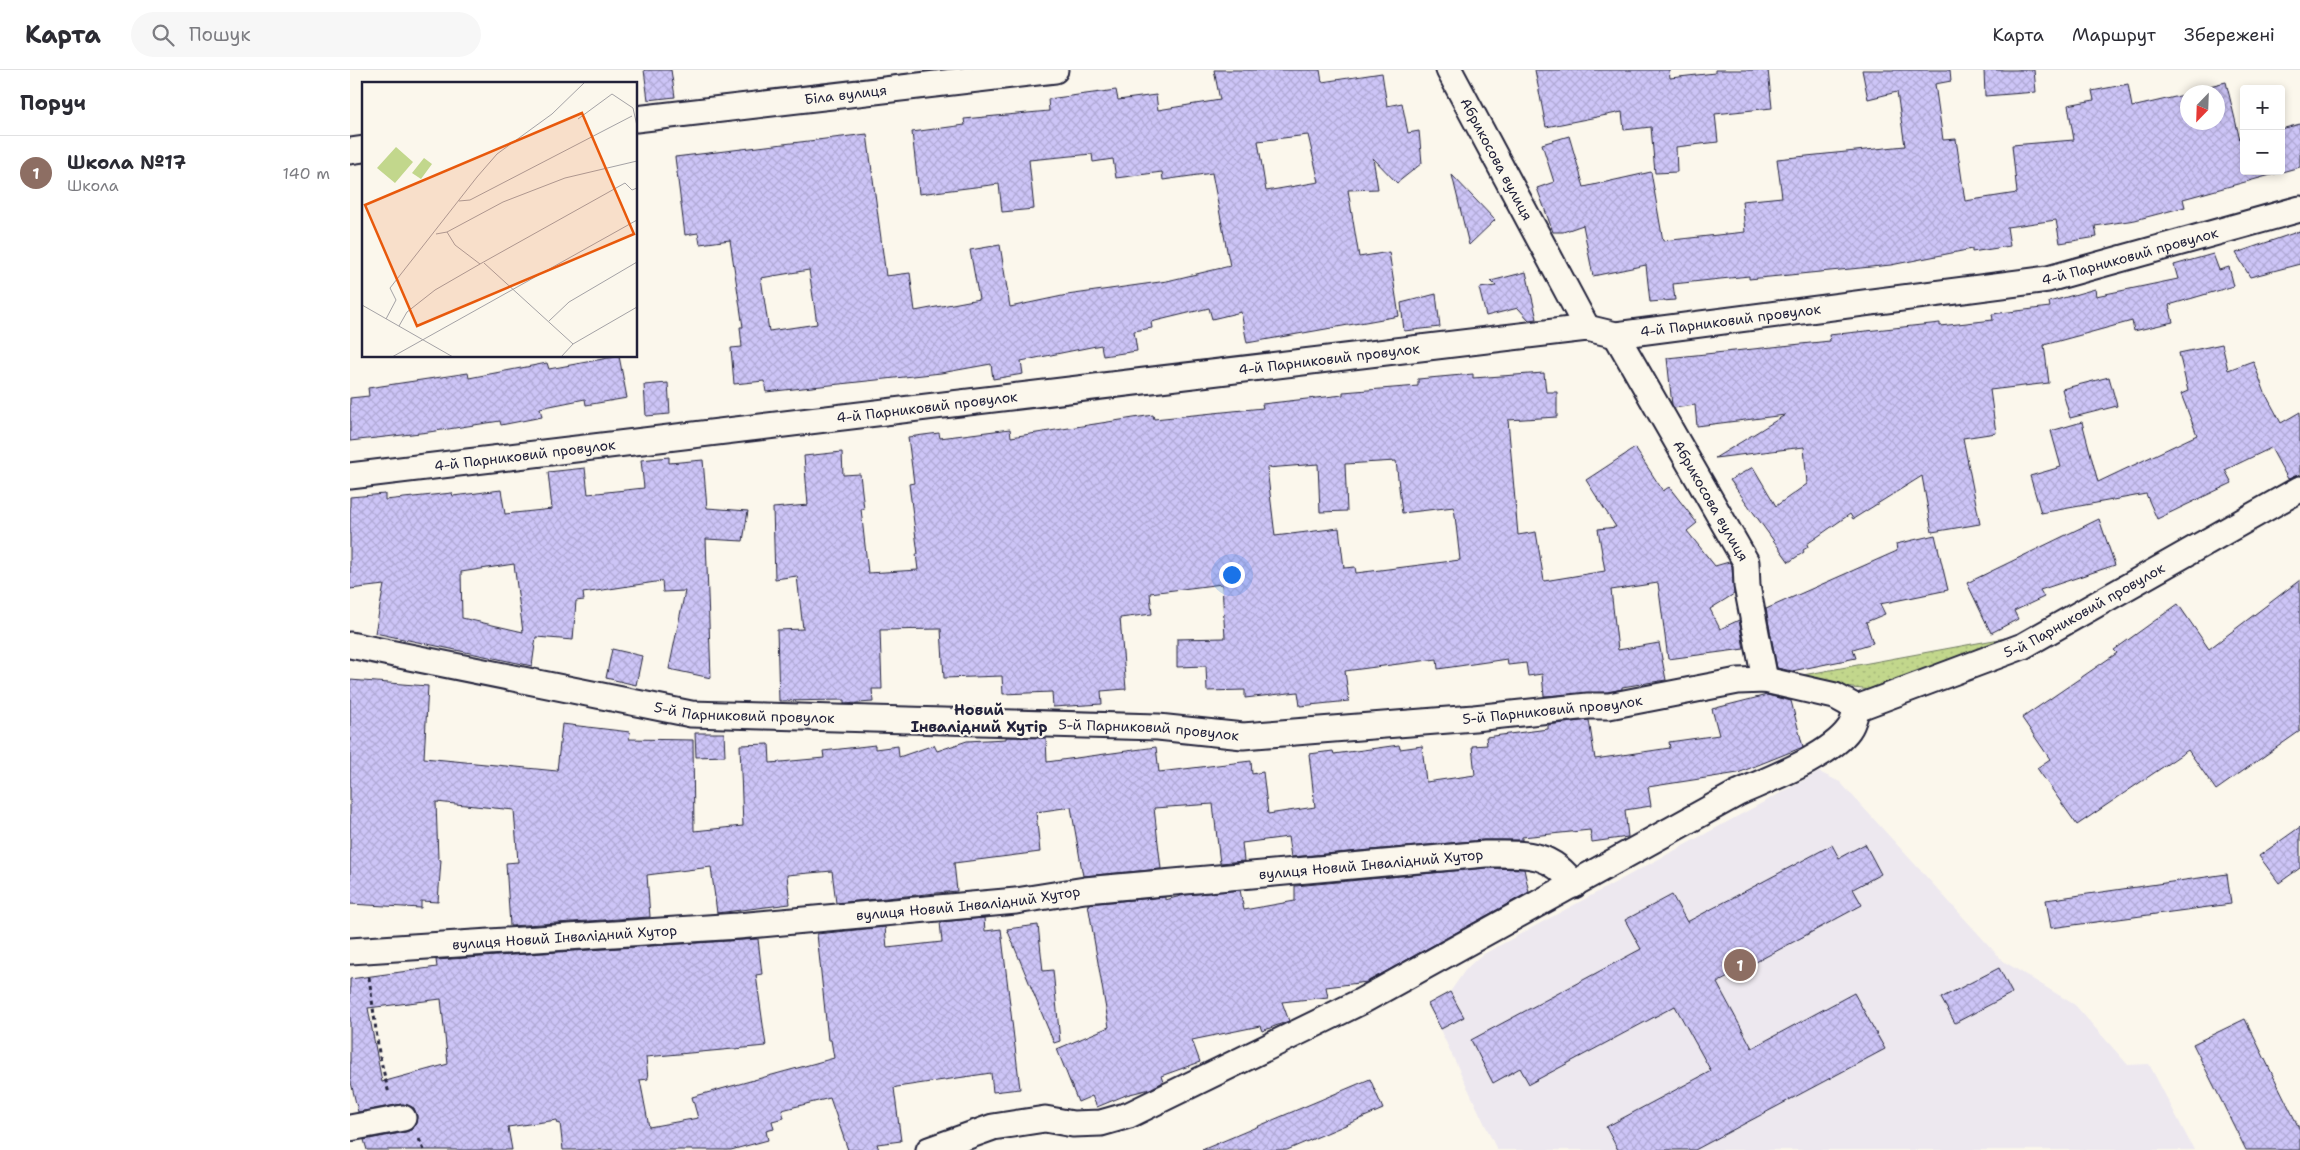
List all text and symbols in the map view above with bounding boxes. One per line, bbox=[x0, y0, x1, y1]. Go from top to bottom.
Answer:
search box bbox=[131, 12, 481, 57]
text: Карта bbox=[25, 19, 101, 51]
icon: search bbox=[149, 21, 177, 49]
text: Пошук bbox=[189, 22, 251, 47]
text: Карта bbox=[1992, 23, 2044, 47]
text: Маршрут bbox=[2072, 23, 2156, 47]
text: Збережені bbox=[2184, 23, 2275, 47]
street label: Біла вулиця bbox=[803, 81, 888, 108]
inset map bbox=[362, 82, 638, 358]
north arrow bbox=[2180, 85, 2225, 130]
map controls bbox=[2240, 85, 2285, 175]
button: + bbox=[2240, 85, 2285, 130]
text: Поруч bbox=[20, 89, 86, 117]
street label: Абрикосова вулиця bbox=[1457, 95, 1537, 223]
button: − bbox=[2240, 130, 2285, 175]
text: Школа №17 bbox=[67, 150, 186, 175]
text: 1 bbox=[32, 163, 40, 184]
text: 140 m bbox=[283, 163, 330, 184]
text: Школа bbox=[67, 175, 119, 196]
street label: 4-й Парниковий провулок bbox=[2040, 223, 2220, 289]
street label: 4-й Парниковий провулок bbox=[1639, 299, 1822, 341]
street label: 4-й Парниковий провулок bbox=[1237, 339, 1421, 379]
street label: 4-й Парниковий провулок bbox=[835, 387, 1019, 427]
street label: 4-й Парниковий провулок bbox=[433, 435, 617, 475]
street label: Абрикосова вулиця bbox=[1669, 437, 1753, 564]
street label: 5-й Парниковий провулок bbox=[2001, 558, 2168, 661]
your location bbox=[1219, 562, 1245, 588]
street label: 5-й Парниковий провулок bbox=[1462, 691, 1644, 728]
street label: 5-й Парниковий провулок bbox=[653, 698, 835, 727]
district label: Новий Інвалідний Хутір bbox=[911, 700, 1047, 737]
street label: 5-й Парниковий провулок bbox=[1058, 715, 1240, 745]
street label: вулиця Новий Інвалідний Хутор bbox=[1258, 845, 1484, 883]
street label: вулиця Новий Інвалідний Хутор bbox=[855, 882, 1081, 924]
street label: вулиця Новий Інвалідний Хутор bbox=[452, 921, 678, 953]
pin: 1 bbox=[1724, 946, 1756, 984]

